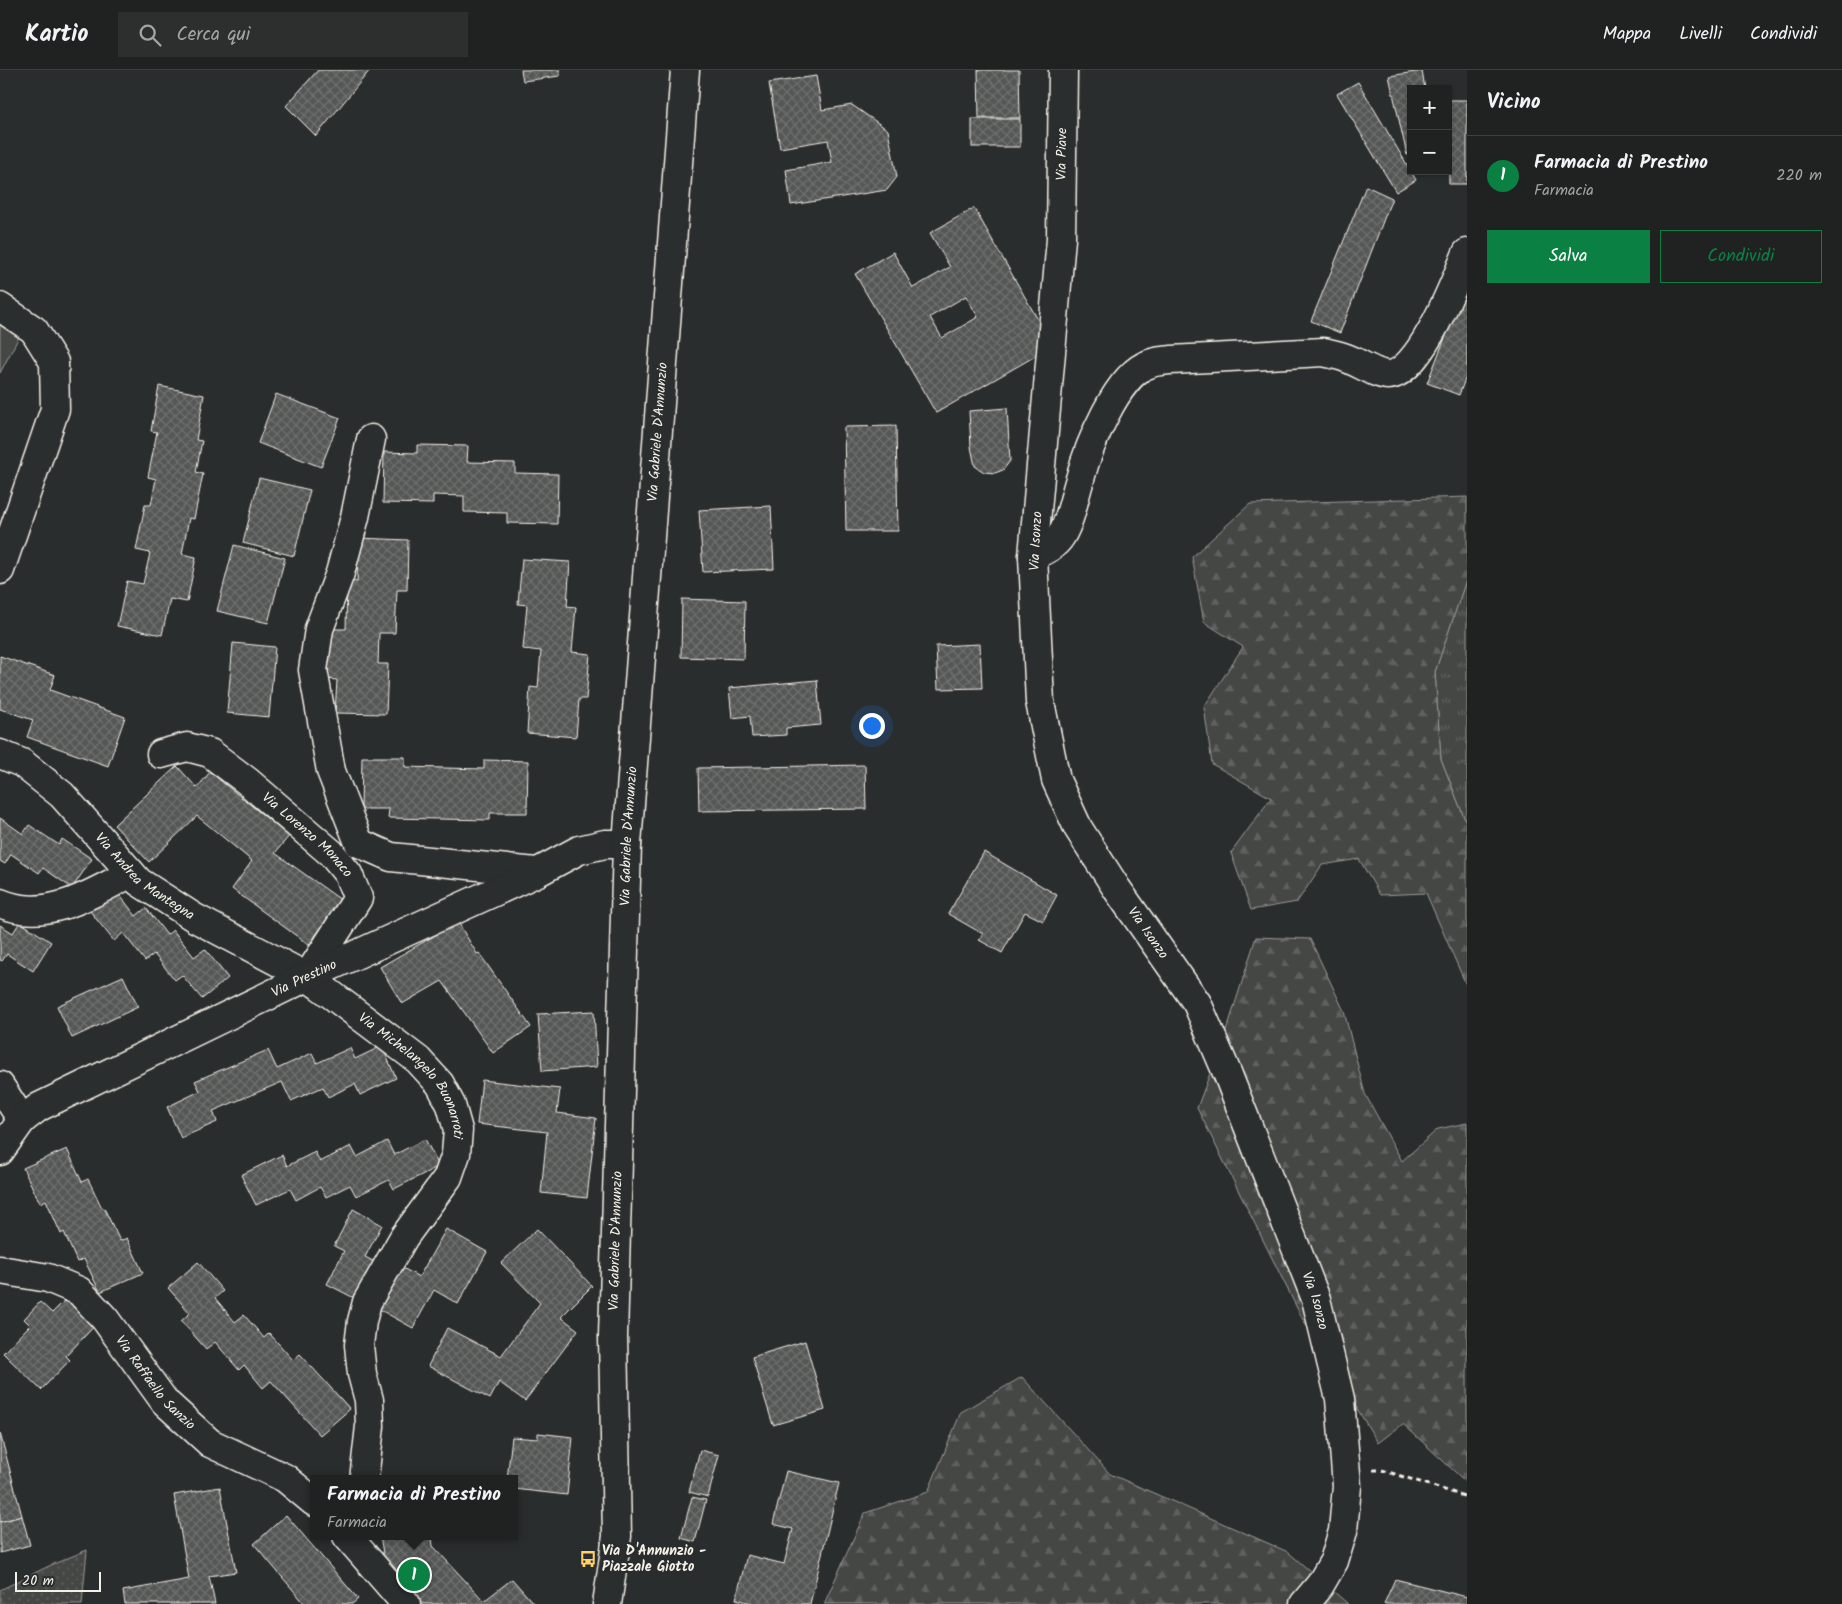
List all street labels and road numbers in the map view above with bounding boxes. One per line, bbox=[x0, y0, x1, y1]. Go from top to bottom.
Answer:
street label: Via Piave bbox=[1051, 127, 1073, 181]
street label: Via Gabriele D'Annunzio bbox=[642, 362, 674, 503]
street label: Via Isonzo bbox=[1023, 511, 1049, 571]
street label: Via Gabriele D'Annunzio bbox=[614, 765, 644, 906]
street label: Via Lorenzo Monaco bbox=[257, 787, 358, 883]
street label: Via Andrea Mantegna bbox=[89, 828, 199, 926]
street label: Via Isonzo bbox=[1122, 902, 1174, 964]
street label: Via Prestino bbox=[268, 954, 340, 1004]
street label: Via Michelangelo Buonarroti bbox=[353, 1007, 469, 1140]
street label: Via Gabriele D'Annunzio bbox=[603, 1171, 629, 1311]
street label: Via Isonzo bbox=[1295, 1269, 1334, 1332]
street label: Via Raffaello Sanzio bbox=[109, 1331, 200, 1436]

